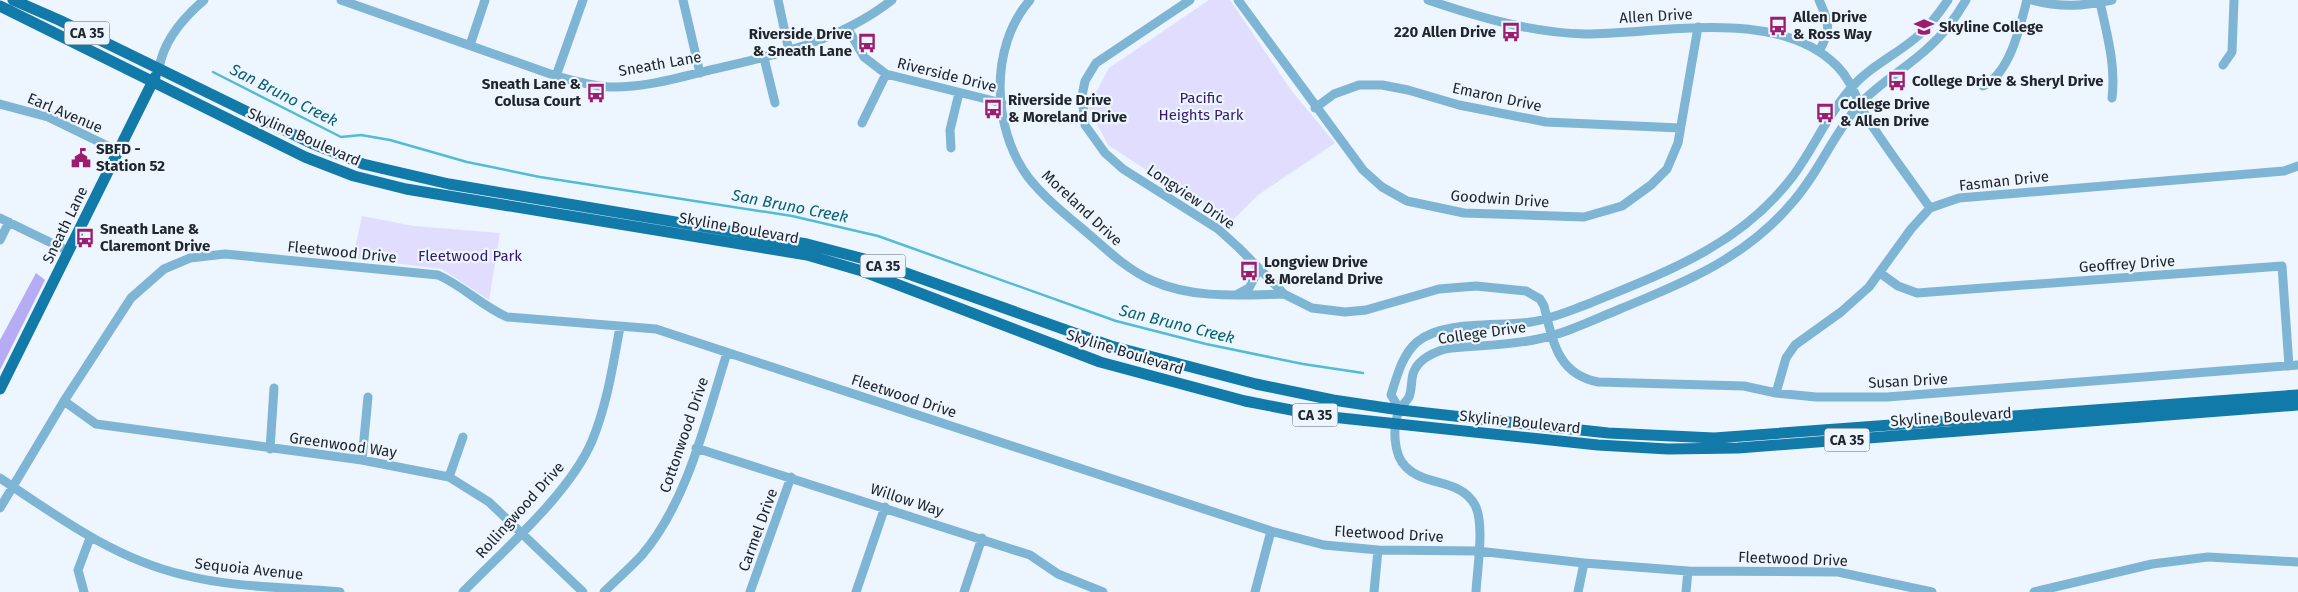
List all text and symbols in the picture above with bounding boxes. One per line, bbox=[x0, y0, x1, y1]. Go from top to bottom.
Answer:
street label: Allen Drive bbox=[1619, 5, 1693, 27]
place label: Allen Drive & Ross Way bbox=[1792, 8, 1872, 43]
bus stop icon: Allen Drive & Ross Way bbox=[1767, 15, 1789, 37]
school or university icon: Skyline College bbox=[1913, 16, 1935, 38]
place label: Skyline College bbox=[1939, 18, 2043, 36]
bus stop icon: 220 Allen Drive bbox=[1500, 21, 1522, 43]
road number: CA 35 bbox=[64, 22, 110, 44]
place label: 220 Allen Drive bbox=[1394, 23, 1496, 41]
place label: Riverside Drive & Sneath Lane bbox=[749, 25, 852, 60]
bus stop icon: Riverside Drive & Sneath Lane bbox=[856, 32, 878, 54]
street label: Sneath Lane bbox=[617, 48, 703, 80]
street label: Riverside Drive bbox=[895, 54, 999, 96]
water label: San Bruno Creek bbox=[226, 59, 341, 130]
bus stop icon: College Drive & Sheryl Drive bbox=[1886, 70, 1908, 92]
place label: College Drive & Sheryl Drive bbox=[1912, 72, 2104, 90]
place label: Sneath Lane & Colusa Court bbox=[482, 75, 582, 110]
street label: Emaron Drive bbox=[1451, 79, 1543, 115]
bus stop icon: Sneath Lane & Colusa Court bbox=[585, 82, 607, 104]
street label: Earl Avenue bbox=[25, 89, 105, 137]
park label: Pacific Heights Park bbox=[1158, 89, 1244, 124]
place label: Riverside Drive & Moreland Drive bbox=[1008, 91, 1127, 126]
place label: College Drive & Allen Drive bbox=[1840, 95, 1930, 130]
bus stop icon: Riverside Drive & Moreland Drive bbox=[982, 98, 1004, 120]
bus stop icon: College Drive & Allen Drive bbox=[1814, 102, 1836, 124]
street label: Skyline Boulevard bbox=[245, 104, 363, 170]
place label: SBFD - Station 52 bbox=[96, 140, 165, 175]
public building icon: SBFD - Station 52 bbox=[70, 147, 92, 169]
street label: Longview Drive bbox=[1144, 161, 1238, 233]
street label: Moreland Drive bbox=[1038, 166, 1126, 250]
street label: Fasman Drive bbox=[1958, 167, 2050, 195]
street label: Sneath Lane bbox=[39, 183, 91, 267]
water label: San Bruno Creek bbox=[729, 185, 850, 227]
street label: Goodwin Drive bbox=[1450, 187, 1550, 211]
street label: Skyline Boulevard bbox=[678, 209, 800, 247]
place label: Sneath Lane & Claremont Drive bbox=[100, 220, 210, 255]
bus stop icon: Sneath Lane & Claremont Drive bbox=[74, 227, 96, 249]
street label: Fleetwood Drive bbox=[287, 237, 397, 267]
park label: Fleetwood Park bbox=[418, 247, 522, 265]
street label: Geoffrey Drive bbox=[2078, 252, 2176, 276]
place label: Longview Drive & Moreland Drive bbox=[1264, 253, 1383, 288]
road number: CA 35 bbox=[860, 255, 906, 278]
bus stop icon: Longview Drive & Moreland Drive bbox=[1238, 260, 1260, 282]
water label: San Bruno Creek bbox=[1116, 300, 1237, 348]
street label: College Drive bbox=[1437, 318, 1527, 348]
street label: Skyline Boulevard bbox=[1064, 326, 1186, 378]
street label: Fleetwood Drive bbox=[849, 370, 959, 422]
street label: Susan Drive bbox=[1868, 370, 1948, 392]
street label: Cottonwood Drive bbox=[656, 375, 712, 495]
road number: CA 35 bbox=[1292, 404, 1338, 426]
street label: Skyline Boulevard bbox=[1890, 404, 2012, 430]
street label: Skyline Boulevard bbox=[1459, 407, 1581, 437]
road number: CA 35 bbox=[1824, 428, 1870, 452]
street label: Greenwood Way bbox=[288, 429, 399, 462]
street label: Rollingwood Drive bbox=[472, 458, 568, 562]
street label: Willow Way bbox=[868, 480, 947, 521]
street label: Carmel Drive bbox=[735, 486, 781, 574]
street label: Fleetwood Drive bbox=[1334, 522, 1444, 546]
street label: Fleetwood Drive bbox=[1738, 548, 1848, 570]
street label: Sequoia Avenue bbox=[194, 554, 304, 584]

